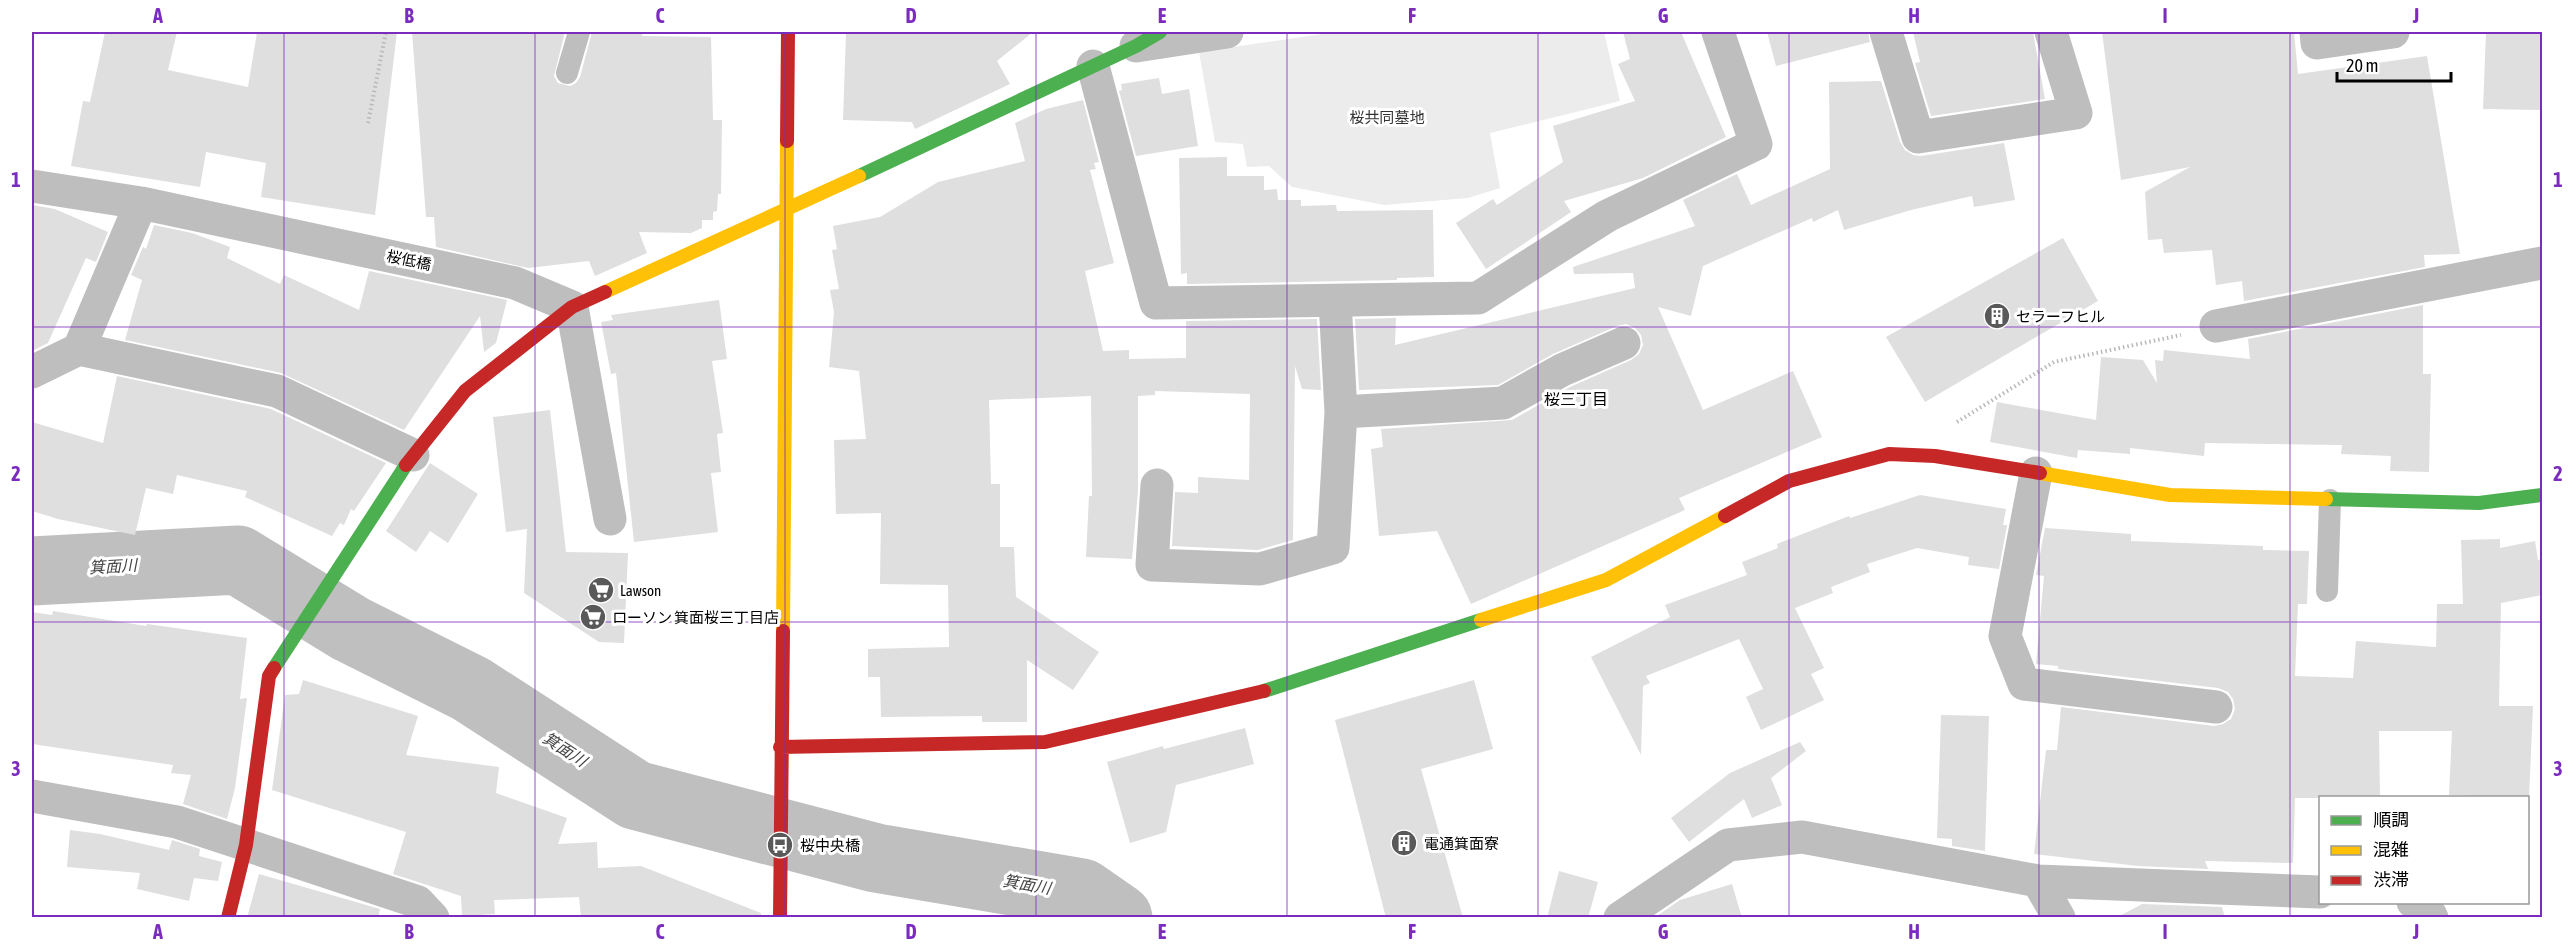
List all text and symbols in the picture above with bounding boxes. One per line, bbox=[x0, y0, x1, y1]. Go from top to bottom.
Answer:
text: A bbox=[152, 4, 163, 27]
text: B bbox=[404, 4, 414, 27]
text: C bbox=[656, 4, 665, 27]
text: D bbox=[905, 4, 917, 27]
text: E bbox=[1158, 4, 1167, 27]
text: F bbox=[1408, 4, 1416, 27]
text: G bbox=[1658, 4, 1669, 27]
text: H bbox=[1908, 4, 1920, 27]
text: I bbox=[2162, 4, 2168, 27]
text: J bbox=[2412, 4, 2419, 27]
scale bar bbox=[2337, 45, 2451, 83]
text: 20 m bbox=[2346, 55, 2378, 76]
park label: 桜共同墓地 bbox=[1349, 109, 1425, 126]
text: 1 bbox=[11, 168, 21, 191]
text: 1 bbox=[2553, 168, 2563, 191]
street label: 桜低橋 bbox=[385, 247, 433, 273]
building icon: セラーフヒル bbox=[1982, 301, 2012, 331]
place label: セラーフヒル bbox=[2016, 308, 2105, 325]
district label: 桜三丁目 bbox=[1544, 390, 1608, 408]
text: 2 bbox=[11, 462, 21, 485]
text: 2 bbox=[2553, 462, 2563, 485]
water label: 箕面川 bbox=[89, 556, 139, 576]
supermarket icon: Lawson bbox=[586, 575, 616, 605]
place label: Lawson bbox=[620, 582, 661, 599]
supermarket icon: ローソン 箕面桜三丁目店 bbox=[578, 602, 608, 632]
place label: ローソン 箕面桜三丁目店 bbox=[612, 609, 779, 626]
water label: 箕面川 bbox=[540, 728, 592, 771]
text: 3 bbox=[11, 757, 21, 780]
text: 3 bbox=[2553, 757, 2563, 780]
legend bbox=[2319, 796, 2529, 904]
text: 順調 bbox=[2373, 809, 2409, 830]
building icon: 電通箕面寮 bbox=[1389, 828, 1419, 858]
bus stop icon: 桜中央橋 bbox=[765, 830, 795, 860]
place label: 電通箕面寮 bbox=[1424, 835, 1499, 852]
place label: 桜中央橋 bbox=[800, 837, 860, 854]
text: 混雑 bbox=[2373, 839, 2409, 860]
text: 渋滞 bbox=[2373, 869, 2409, 890]
water label: 箕面川 bbox=[1002, 871, 1054, 897]
text: A bbox=[152, 920, 163, 943]
text: B bbox=[404, 920, 414, 943]
text: C bbox=[656, 920, 665, 943]
text: D bbox=[905, 920, 917, 943]
text: E bbox=[1158, 920, 1167, 943]
text: F bbox=[1408, 920, 1416, 943]
text: G bbox=[1658, 920, 1669, 943]
text: H bbox=[1908, 920, 1920, 943]
text: I bbox=[2162, 920, 2168, 943]
text: J bbox=[2412, 920, 2419, 943]

